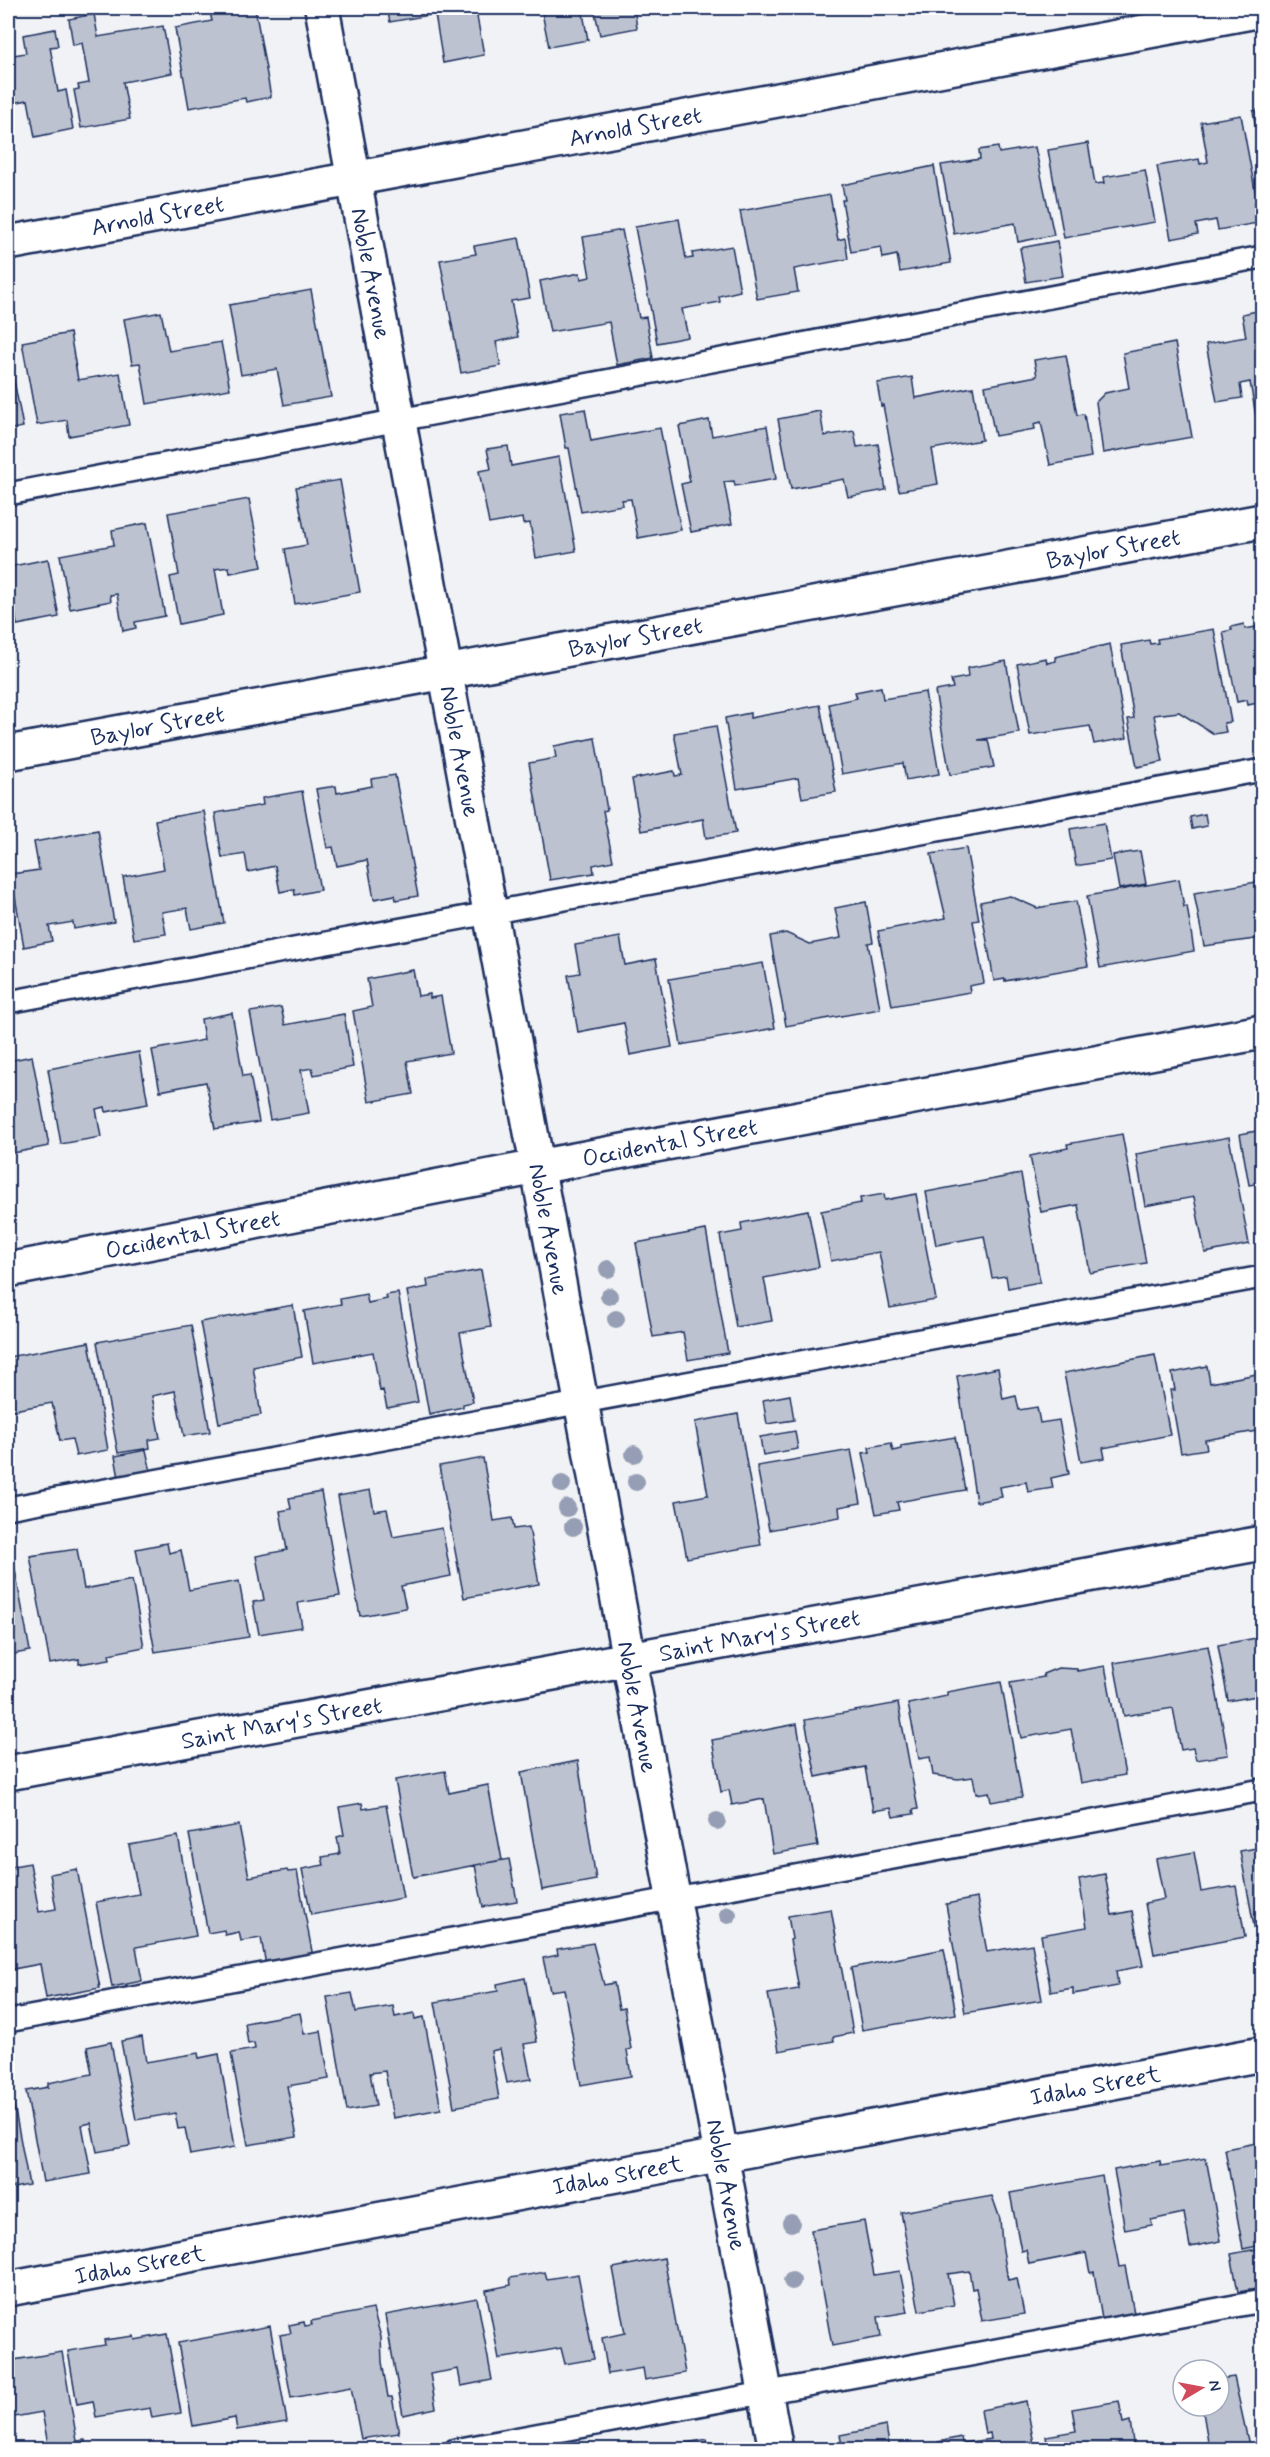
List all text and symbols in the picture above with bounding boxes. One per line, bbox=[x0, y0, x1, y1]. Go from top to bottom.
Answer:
street label: Arnold Street bbox=[567, 100, 705, 155]
street label: Arnold Street bbox=[89, 189, 227, 244]
street label: Noble Avenue bbox=[342, 205, 397, 342]
street label: Baylor Street bbox=[1044, 522, 1183, 578]
street label: Baylor Street bbox=[566, 611, 705, 666]
street label: Noble Avenue bbox=[431, 683, 486, 820]
street label: Baylor Street bbox=[88, 699, 227, 754]
street label: Occidental Street bbox=[580, 1112, 760, 1175]
street label: Noble Avenue bbox=[520, 1161, 575, 1298]
street label: Occidental Street bbox=[103, 1203, 283, 1268]
street label: Saint Mary's Street bbox=[657, 1603, 863, 1670]
street label: Noble Avenue bbox=[609, 1639, 664, 1776]
street label: Saint Mary's Street bbox=[179, 1691, 385, 1758]
street label: Idaho Street bbox=[1028, 2059, 1163, 2114]
street label: Noble Avenue bbox=[698, 2117, 753, 2253]
street label: Idaho Street bbox=[550, 2149, 685, 2204]
street label: Idaho Street bbox=[72, 2238, 208, 2293]
north arrow bbox=[1171, 2358, 1231, 2418]
text: N bbox=[1203, 2379, 1226, 2393]

